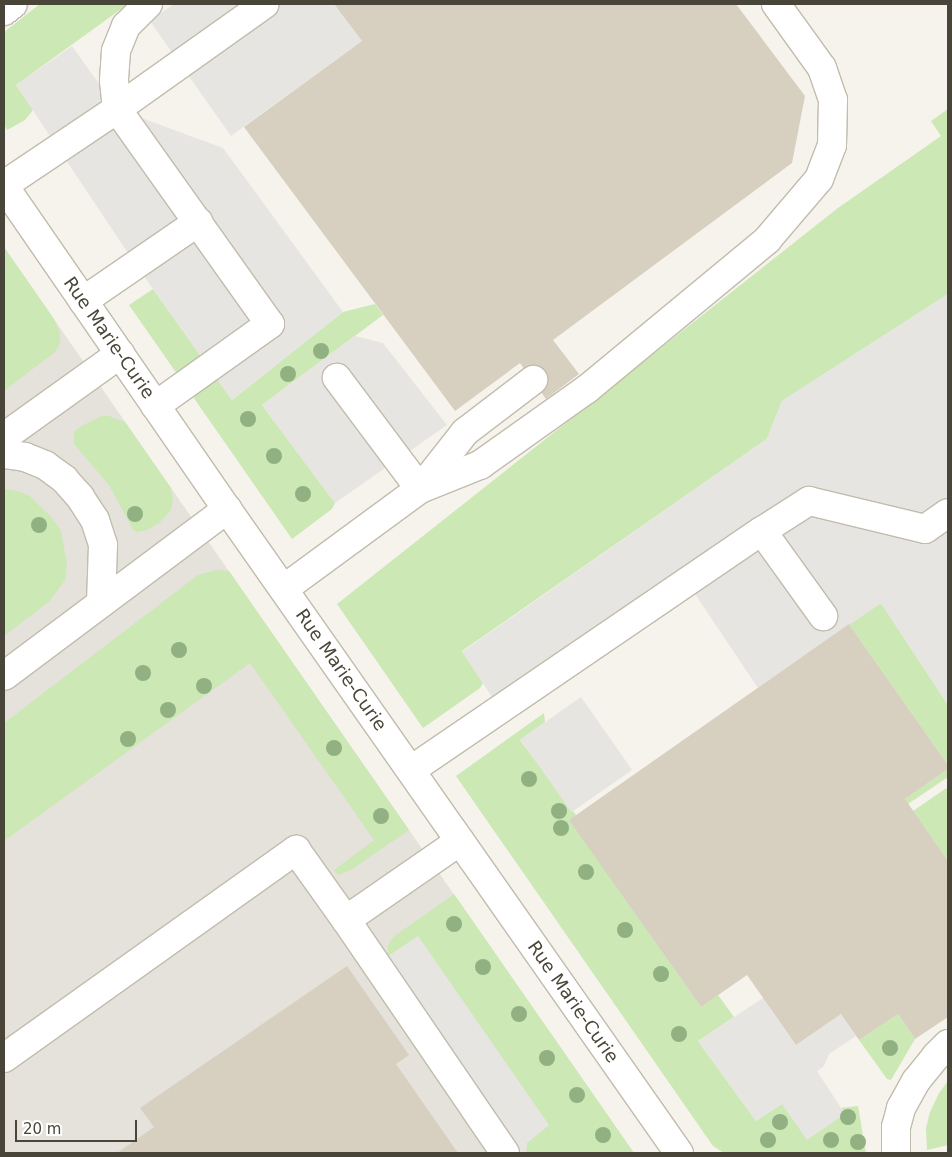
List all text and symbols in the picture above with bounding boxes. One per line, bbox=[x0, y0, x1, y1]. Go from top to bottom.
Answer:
street label: Rue Marie-Curie bbox=[59, 273, 159, 403]
street label: Rue Marie-Curie bbox=[291, 605, 391, 735]
street label: Rue Marie-Curie bbox=[523, 937, 623, 1067]
scale bar bbox=[18, 1110, 140, 1142]
text: 20 m bbox=[23, 1120, 61, 1138]

